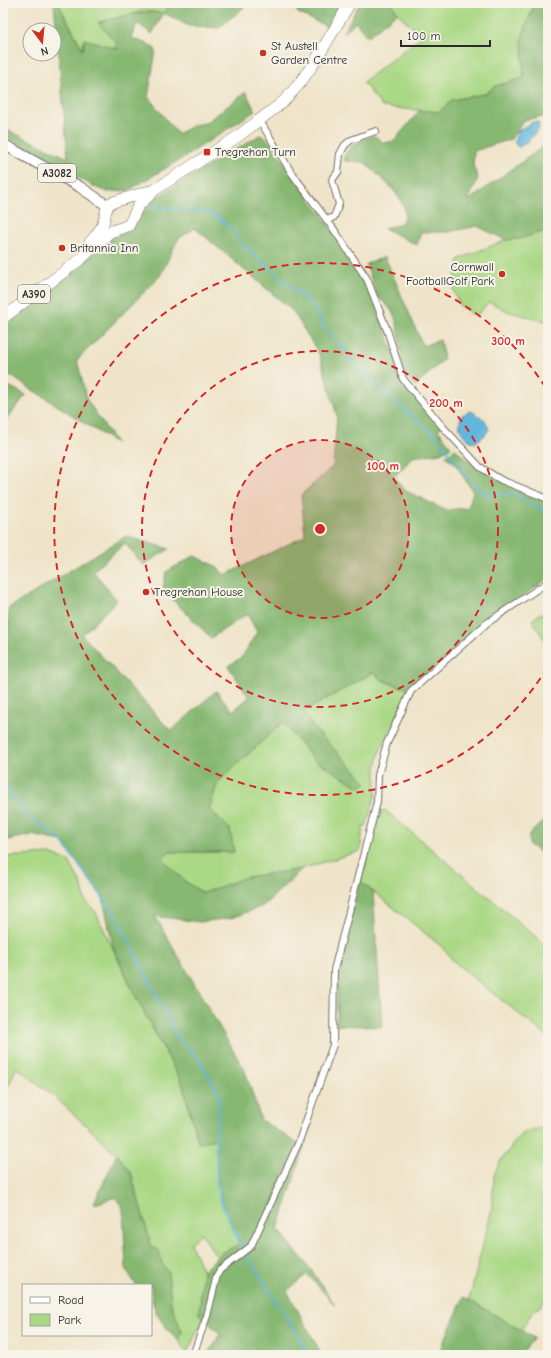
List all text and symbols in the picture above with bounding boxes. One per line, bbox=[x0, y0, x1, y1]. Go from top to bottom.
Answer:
north arrow bbox=[22, 22, 62, 62]
scale bar bbox=[401, 22, 490, 48]
text: 100 m bbox=[407, 29, 440, 43]
place label: St Austell Garden Centre bbox=[271, 39, 347, 67]
text: N bbox=[39, 44, 50, 58]
marker: St Austell Garden Centre bbox=[258, 48, 268, 58]
place label: Tregrehan Turn bbox=[215, 145, 296, 159]
marker: Tregrehan Turn bbox=[202, 147, 212, 157]
road number: A3082 bbox=[38, 164, 76, 182]
place label: Britannia Inn bbox=[70, 241, 138, 255]
marker: Britannia Inn bbox=[57, 243, 67, 253]
place label: Cornwall FootballGolf Park bbox=[406, 260, 494, 288]
marker: Cornwall FootballGolf Park bbox=[497, 269, 507, 279]
road number: A390 bbox=[18, 285, 50, 303]
text: 300 m bbox=[491, 334, 525, 348]
text: 200 m bbox=[429, 396, 463, 410]
text: 100 m bbox=[367, 459, 399, 473]
centre of rings bbox=[313, 522, 327, 536]
place label: Tregrehan House bbox=[154, 585, 243, 599]
marker: Tregrehan House bbox=[141, 587, 151, 597]
legend bbox=[22, 1284, 152, 1336]
text: Road bbox=[58, 1293, 84, 1307]
text: Park bbox=[58, 1313, 81, 1327]

